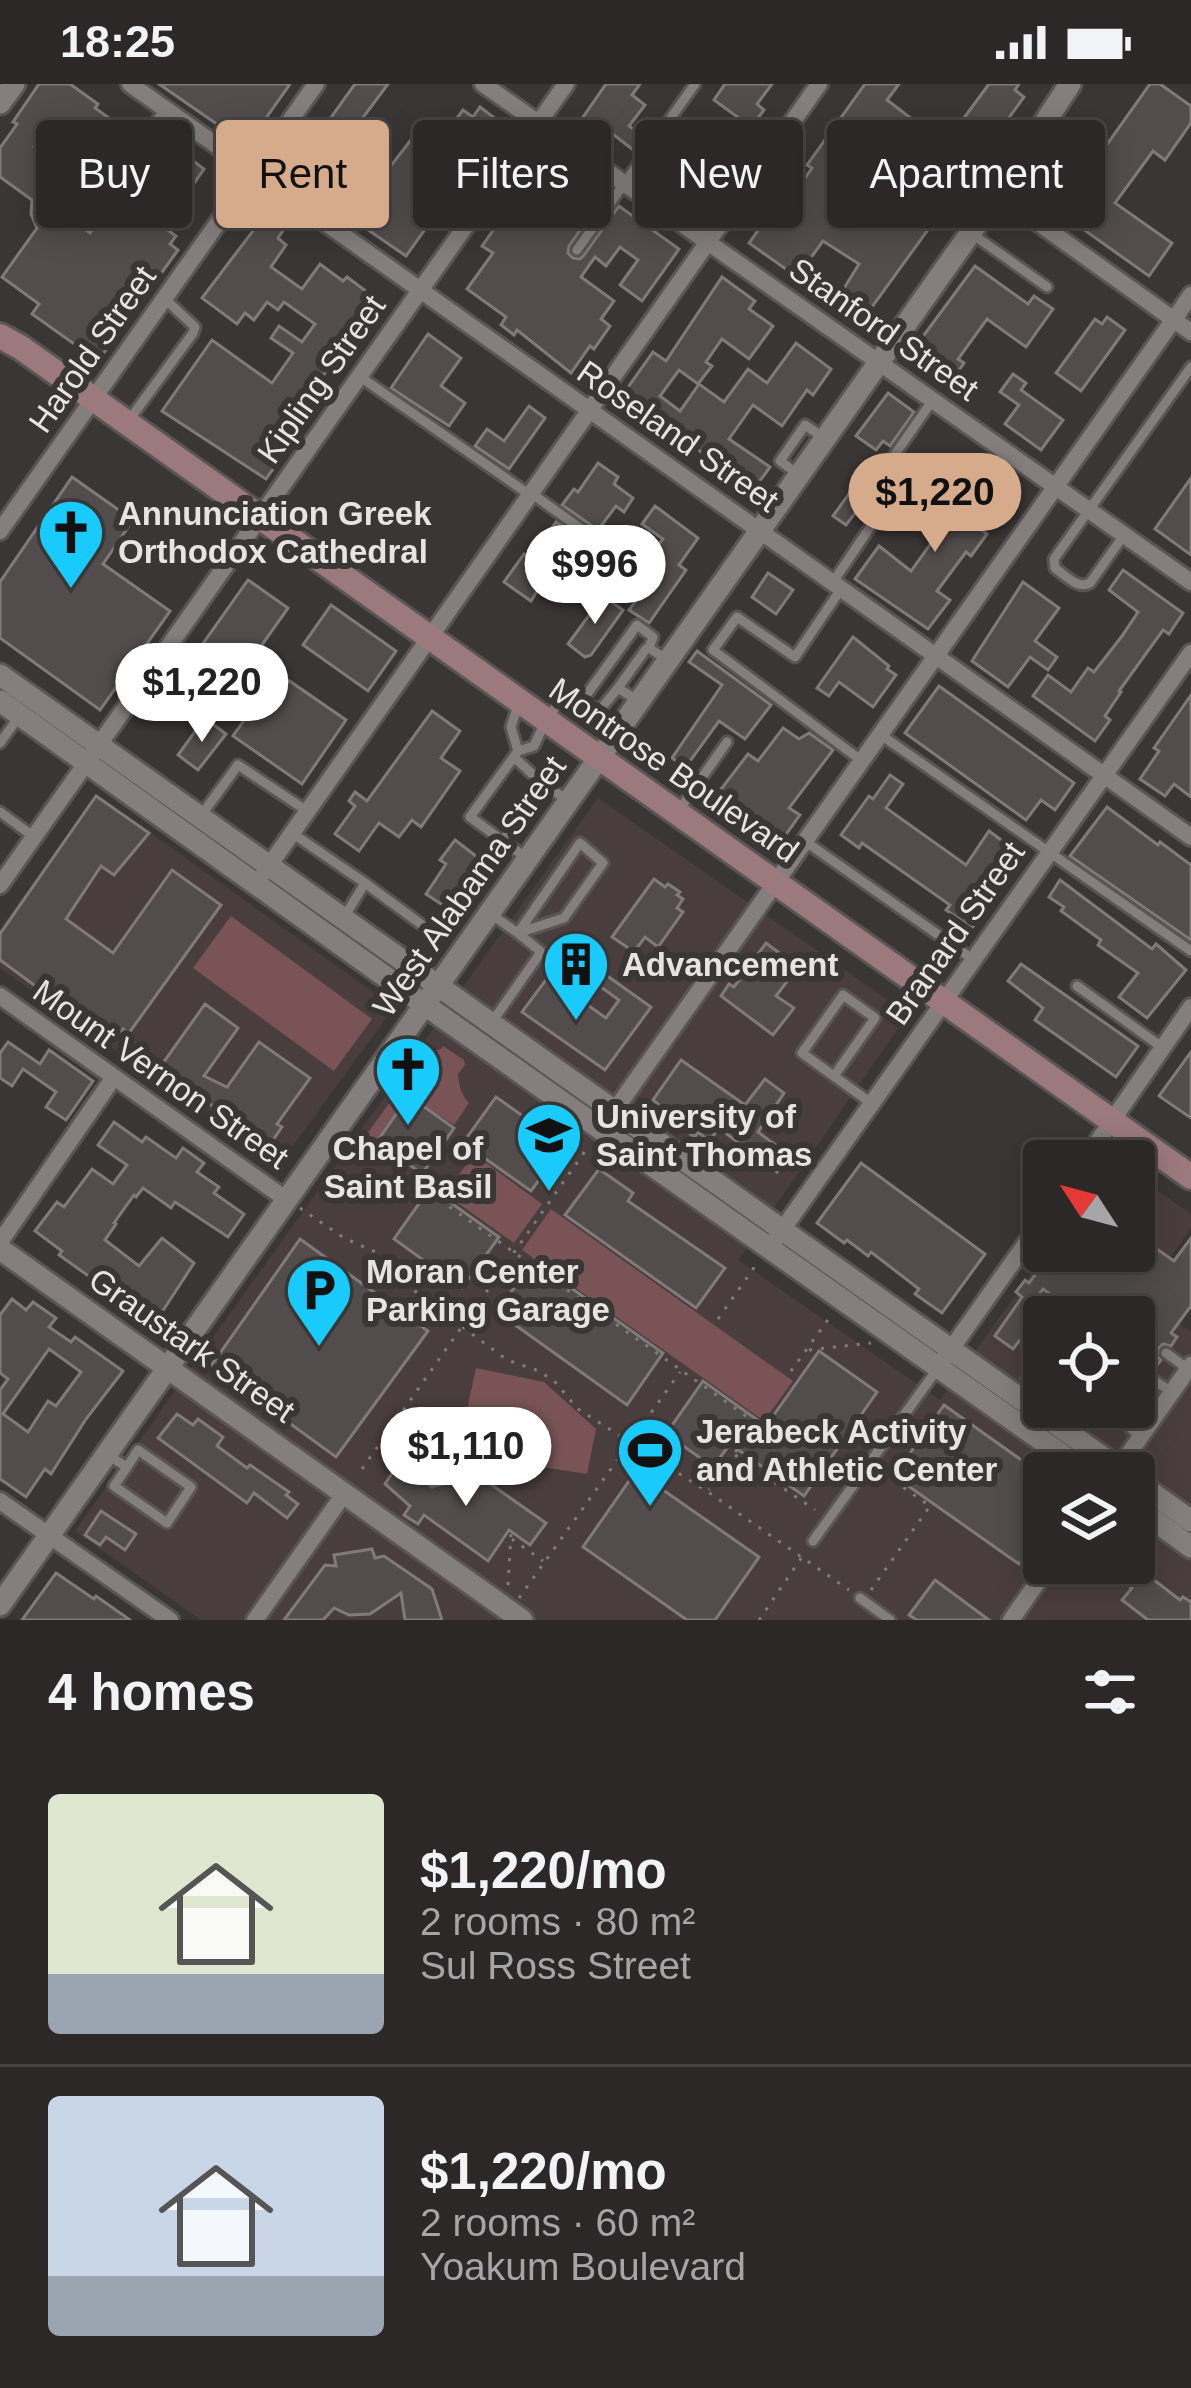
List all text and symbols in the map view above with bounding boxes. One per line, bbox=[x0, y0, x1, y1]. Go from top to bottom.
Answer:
text: 18:25 bbox=[60, 16, 175, 67]
chip: Buy bbox=[36, 120, 192, 228]
chip: Rent bbox=[216, 120, 389, 228]
chip: Filters bbox=[413, 120, 611, 228]
chip: New bbox=[635, 120, 803, 228]
chip: Apartment bbox=[827, 120, 1105, 228]
street label: Stanford Street bbox=[782, 250, 986, 408]
street label: Harold Street bbox=[21, 259, 163, 439]
street label: Kipling Street bbox=[250, 288, 392, 470]
street label: Roseland Street bbox=[570, 353, 786, 519]
pin: $1,220 bbox=[837, 453, 1033, 555]
text: $1,220 bbox=[875, 470, 995, 513]
place label: Annunciation Greek Orthodox Cathedral bbox=[118, 495, 432, 570]
church icon: Annunciation Greek Orthodox Cathedral bbox=[36, 497, 106, 591]
pin: $996 bbox=[524, 525, 666, 627]
text: $996 bbox=[552, 542, 638, 585]
pin: $1,220 bbox=[104, 643, 300, 745]
text: $1,220 bbox=[142, 660, 262, 703]
street label: Montrose Boulevard bbox=[542, 670, 806, 870]
street label: West Alabama Street bbox=[365, 749, 573, 1023]
street label: Branard Street bbox=[878, 834, 1032, 1032]
building icon: Advancement bbox=[541, 929, 611, 1023]
place label: Advancement bbox=[622, 946, 838, 983]
street label: Mount Vernon Street bbox=[26, 972, 296, 1176]
church icon: Chapel of Saint Basil bbox=[373, 1034, 443, 1128]
place label: University of Saint Thomas bbox=[596, 1098, 812, 1173]
school or university icon: University of Saint Thomas bbox=[514, 1100, 584, 1194]
place label: Chapel of Saint Basil bbox=[324, 1130, 492, 1205]
north arrow bbox=[1023, 1140, 1155, 1272]
map controls bbox=[1023, 1140, 1155, 1584]
place label: Moran Center Parking Garage bbox=[366, 1253, 610, 1328]
parking icon: Moran Center Parking Garage bbox=[284, 1255, 354, 1349]
street label: Graustark Street bbox=[82, 1260, 302, 1430]
button: locate bbox=[1023, 1296, 1155, 1428]
pin: $1,110 bbox=[368, 1407, 564, 1509]
place label: Jerabeck Activity and Athletic Center bbox=[696, 1413, 997, 1488]
sports icon: Jerabeck Activity and Athletic Center bbox=[615, 1415, 685, 1509]
text: $1,110 bbox=[407, 1424, 525, 1467]
button: layers bbox=[1023, 1452, 1155, 1584]
icon: filters bbox=[1077, 1659, 1143, 1725]
text: 4 homes bbox=[48, 1664, 255, 1721]
icon: home bbox=[144, 1842, 288, 1986]
text: $1,220/mo bbox=[420, 1842, 667, 1899]
text: 2 rooms · 80 m² bbox=[420, 1900, 695, 1943]
text: Sul Ross Street bbox=[420, 1944, 691, 1987]
text: $1,220/mo bbox=[420, 2143, 667, 2200]
icon: home bbox=[144, 2144, 288, 2288]
text: 2 rooms · 60 m² bbox=[420, 2201, 695, 2244]
text: Yoakum Boulevard bbox=[420, 2245, 746, 2288]

